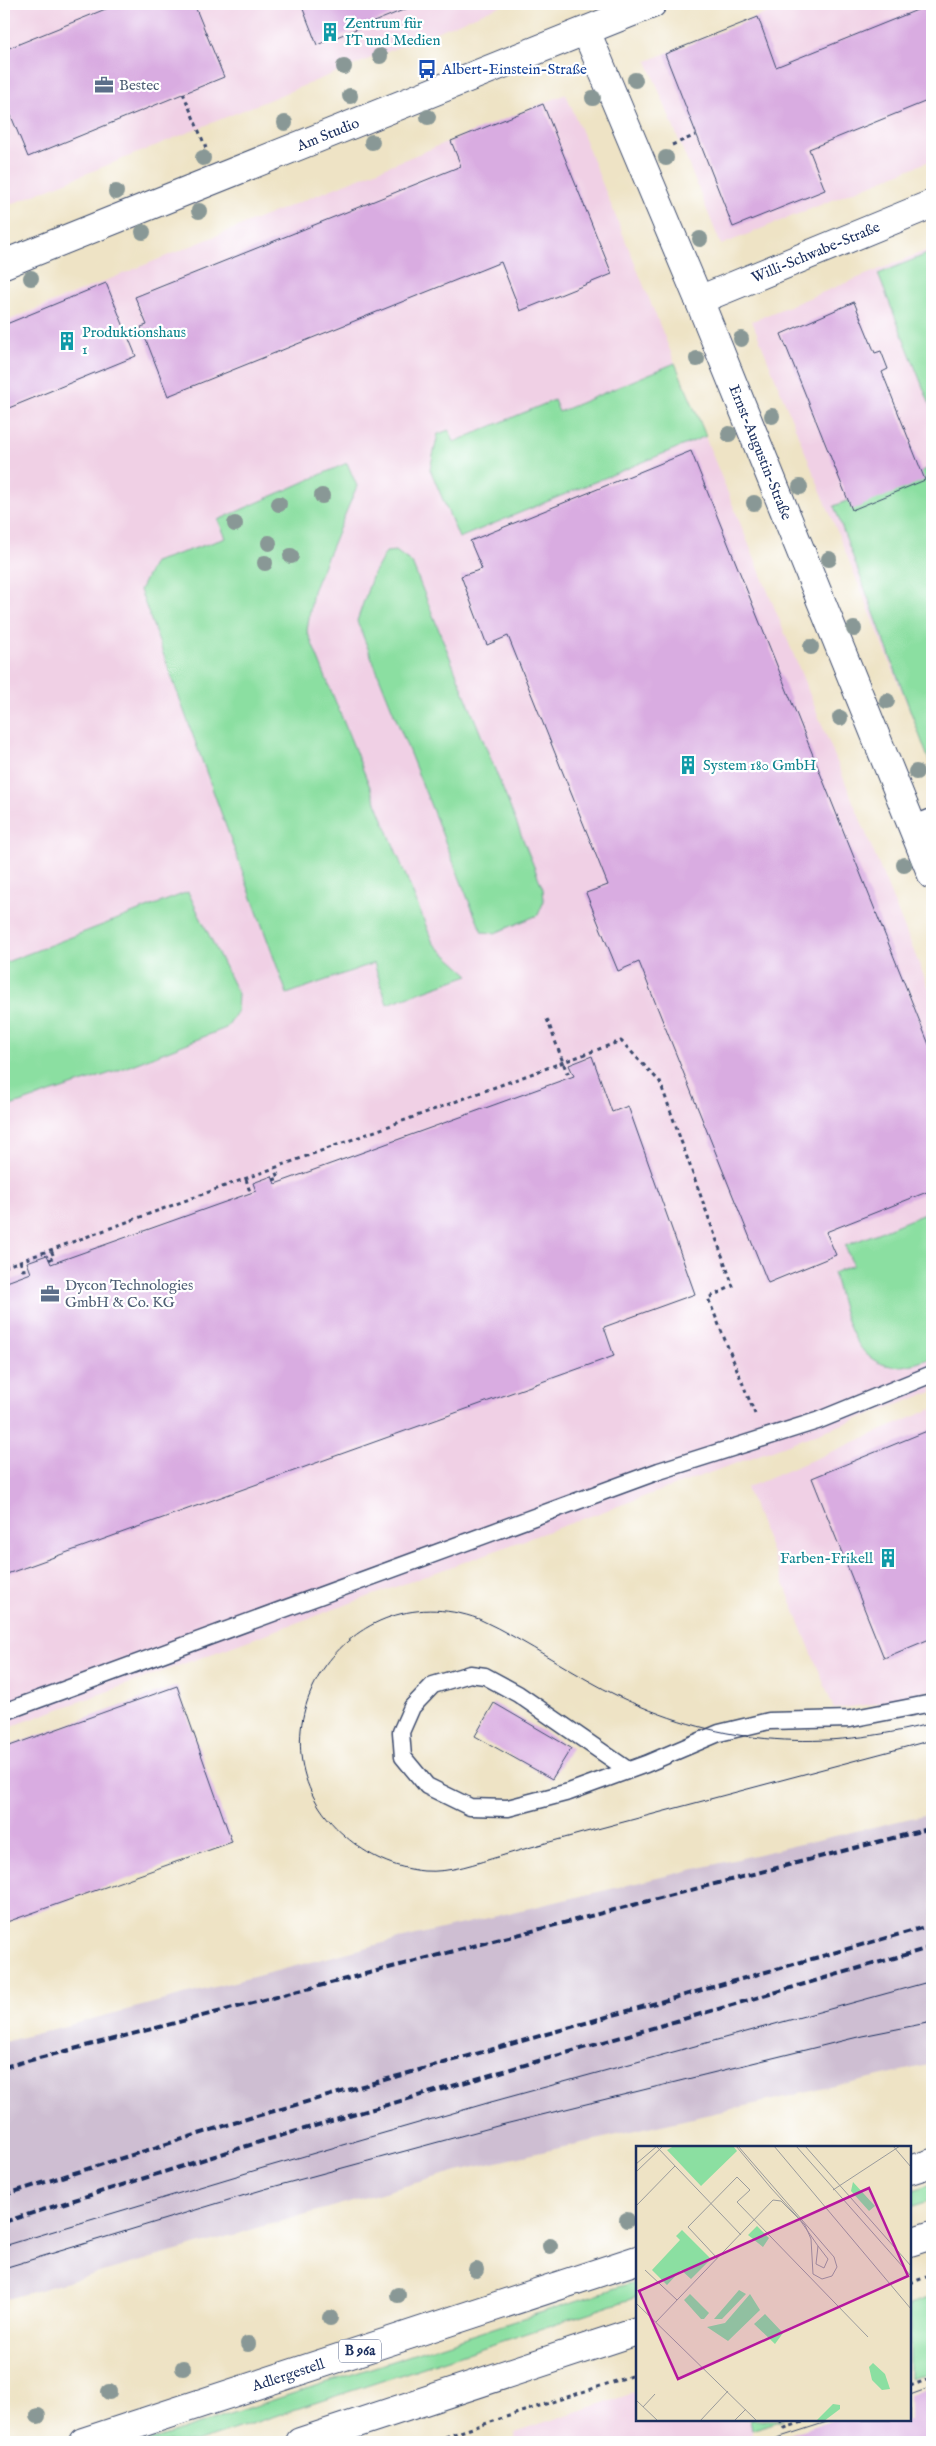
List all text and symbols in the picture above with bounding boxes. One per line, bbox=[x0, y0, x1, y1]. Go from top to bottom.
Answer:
place label: Zentrum für IT und Medien bbox=[345, 14, 440, 50]
building icon: Zentrum für IT und Medien bbox=[319, 21, 341, 43]
bus stop icon: Albert-Einstein-Straße bbox=[416, 58, 438, 80]
place label: Albert-Einstein-Straße bbox=[441, 60, 587, 79]
office icon: Bestec bbox=[93, 74, 115, 96]
place label: Bestec bbox=[119, 76, 160, 95]
street label: Am Studio bbox=[293, 113, 362, 155]
street label: Willi-Schwabe-Straße bbox=[748, 217, 883, 287]
place label: Produktionshaus 1 bbox=[82, 323, 186, 359]
building icon: Produktionshaus 1 bbox=[56, 330, 78, 352]
street label: Ernst-Augustin-Straße bbox=[725, 382, 797, 523]
building icon: System 180 GmbH bbox=[677, 754, 699, 776]
place label: System 180 GmbH bbox=[703, 756, 816, 775]
place label: Dycon Technologies GmbH & Co. KG bbox=[65, 1276, 193, 1312]
office icon: Dycon Technologies GmbH & Co. KG bbox=[39, 1283, 61, 1305]
building icon: Farben-Frikell bbox=[877, 1547, 899, 1569]
place label: Farben-Frikell bbox=[780, 1549, 874, 1568]
inset map bbox=[636, 2146, 911, 2421]
road number: B 96a bbox=[339, 2340, 381, 2362]
street label: Adlergestell bbox=[249, 2354, 328, 2396]

